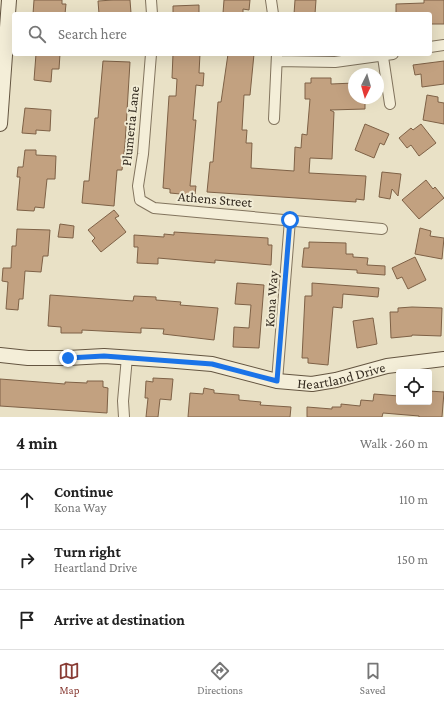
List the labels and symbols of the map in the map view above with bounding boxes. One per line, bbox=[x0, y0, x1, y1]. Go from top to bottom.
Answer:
north arrow bbox=[348, 68, 384, 104]
street label: Plumeria Lane bbox=[118, 85, 142, 167]
street label: Athens Street bbox=[177, 188, 253, 210]
route start bbox=[281, 211, 299, 229]
street label: Kona Way bbox=[261, 270, 281, 328]
route end bbox=[59, 349, 77, 367]
street label: Heartland Drive bbox=[297, 359, 387, 392]

